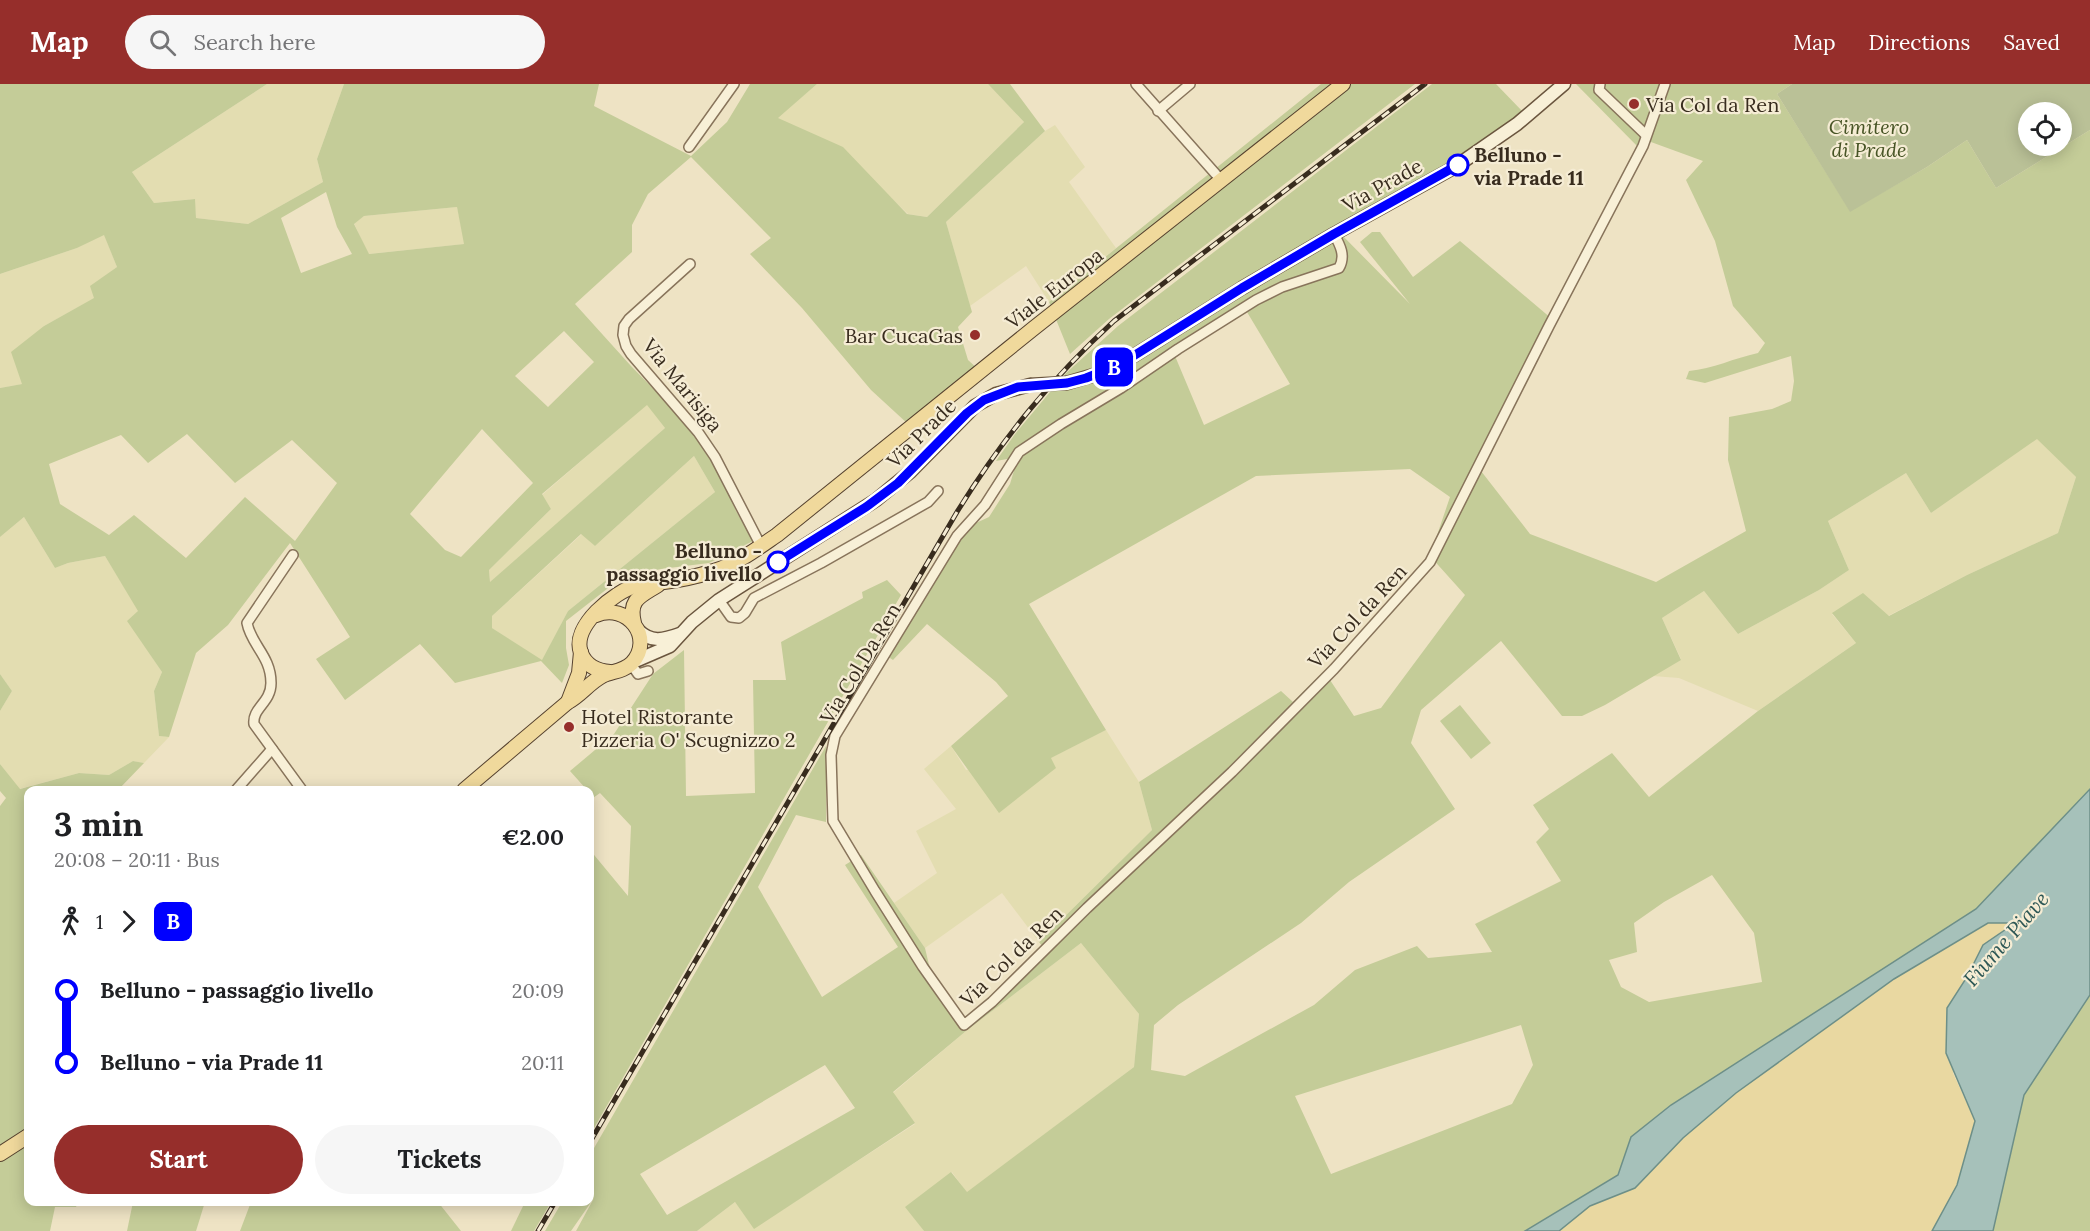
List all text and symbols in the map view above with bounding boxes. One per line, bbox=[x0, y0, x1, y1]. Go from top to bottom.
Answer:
search box bbox=[125, 15, 545, 69]
text: Map bbox=[30, 24, 89, 60]
icon: search bbox=[146, 26, 179, 59]
text: Search here bbox=[194, 28, 316, 56]
text: Map bbox=[1793, 29, 1836, 56]
text: Directions bbox=[1869, 29, 1970, 56]
text: Saved bbox=[2003, 29, 2060, 56]
place label: Via Col da Ren bbox=[1645, 92, 1779, 117]
marker: Via Col da Ren bbox=[1627, 97, 1641, 111]
map controls bbox=[2018, 102, 2072, 156]
button: locate bbox=[2018, 102, 2072, 156]
park label: Cimitero di Prade bbox=[1829, 114, 1909, 162]
place label: Belluno - via Prade 11 bbox=[1474, 142, 1584, 190]
street label: Via Prade bbox=[1337, 153, 1427, 218]
marker: Belluno - via Prade 11 bbox=[1447, 154, 1469, 176]
street label: Viale Europa bbox=[999, 242, 1108, 334]
place label: Bar CucaGas bbox=[845, 323, 963, 348]
marker: Bar CucaGas bbox=[968, 328, 982, 342]
street label: Via Marisiga bbox=[637, 332, 728, 437]
line badge: B bbox=[1094, 348, 1134, 386]
text: B bbox=[1107, 354, 1121, 381]
street label: Via Prade bbox=[880, 393, 961, 474]
place label: Belluno - passaggio livello bbox=[606, 538, 762, 586]
marker: Belluno - passaggio livello bbox=[767, 551, 789, 573]
street label: Via Col da Ren bbox=[1302, 559, 1412, 674]
street label: Via Col Da Ren bbox=[814, 598, 906, 729]
place label: Hotel Ristorante Pizzeria O' Scugnizzo 2 bbox=[581, 704, 796, 752]
marker: Hotel Ristorante Pizzeria O' Scugnizzo 2 bbox=[562, 720, 576, 734]
text: 3 min bbox=[54, 803, 143, 845]
text: €2.00 bbox=[502, 823, 564, 851]
text: 20:08 – 20:11 · Bus bbox=[54, 847, 220, 872]
water label: Fiume Piave bbox=[1957, 886, 2055, 992]
street label: Via Col da Ren bbox=[954, 901, 1068, 1012]
icon: walk bbox=[54, 905, 87, 938]
icon: forward bbox=[112, 905, 145, 938]
text: B bbox=[166, 908, 180, 935]
text: 1 bbox=[96, 909, 103, 934]
text: Belluno - passaggio livello bbox=[100, 976, 373, 1004]
text: 20:09 bbox=[512, 978, 564, 1003]
text: Belluno - via Prade 11 bbox=[100, 1048, 323, 1076]
text: 20:11 bbox=[521, 1050, 564, 1075]
button: Start bbox=[54, 1125, 303, 1194]
button: Tickets bbox=[315, 1125, 564, 1194]

